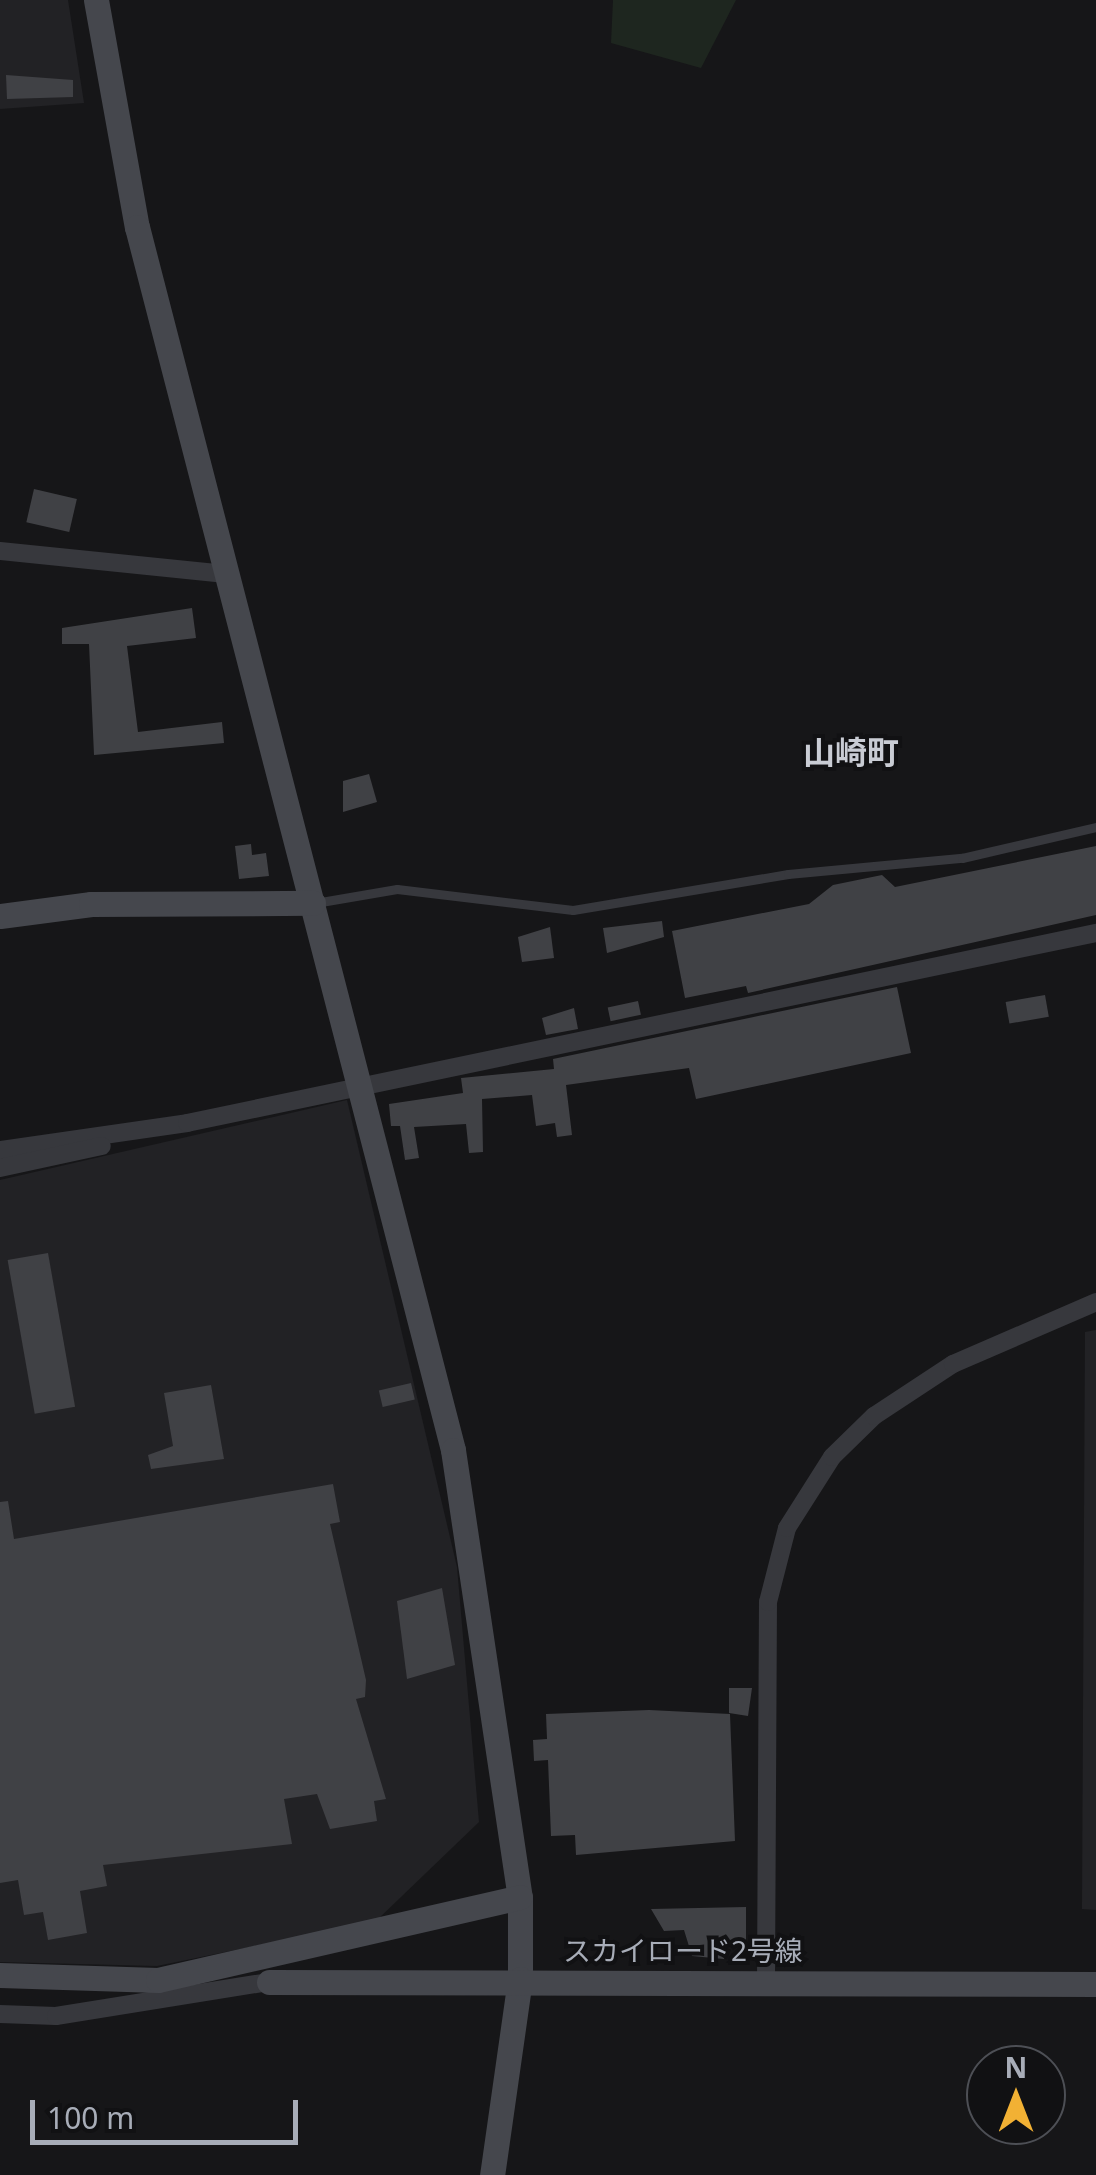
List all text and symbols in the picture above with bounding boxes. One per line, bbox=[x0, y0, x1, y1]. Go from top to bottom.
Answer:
district label: 山崎町 bbox=[803, 733, 899, 771]
street label: スカイロード2号線 bbox=[563, 1933, 803, 1967]
north arrow bbox=[966, 2045, 1066, 2145]
text: N bbox=[1005, 2048, 1027, 2086]
scale bar bbox=[35, 2080, 302, 2142]
text: 100 m bbox=[47, 2097, 134, 2138]

